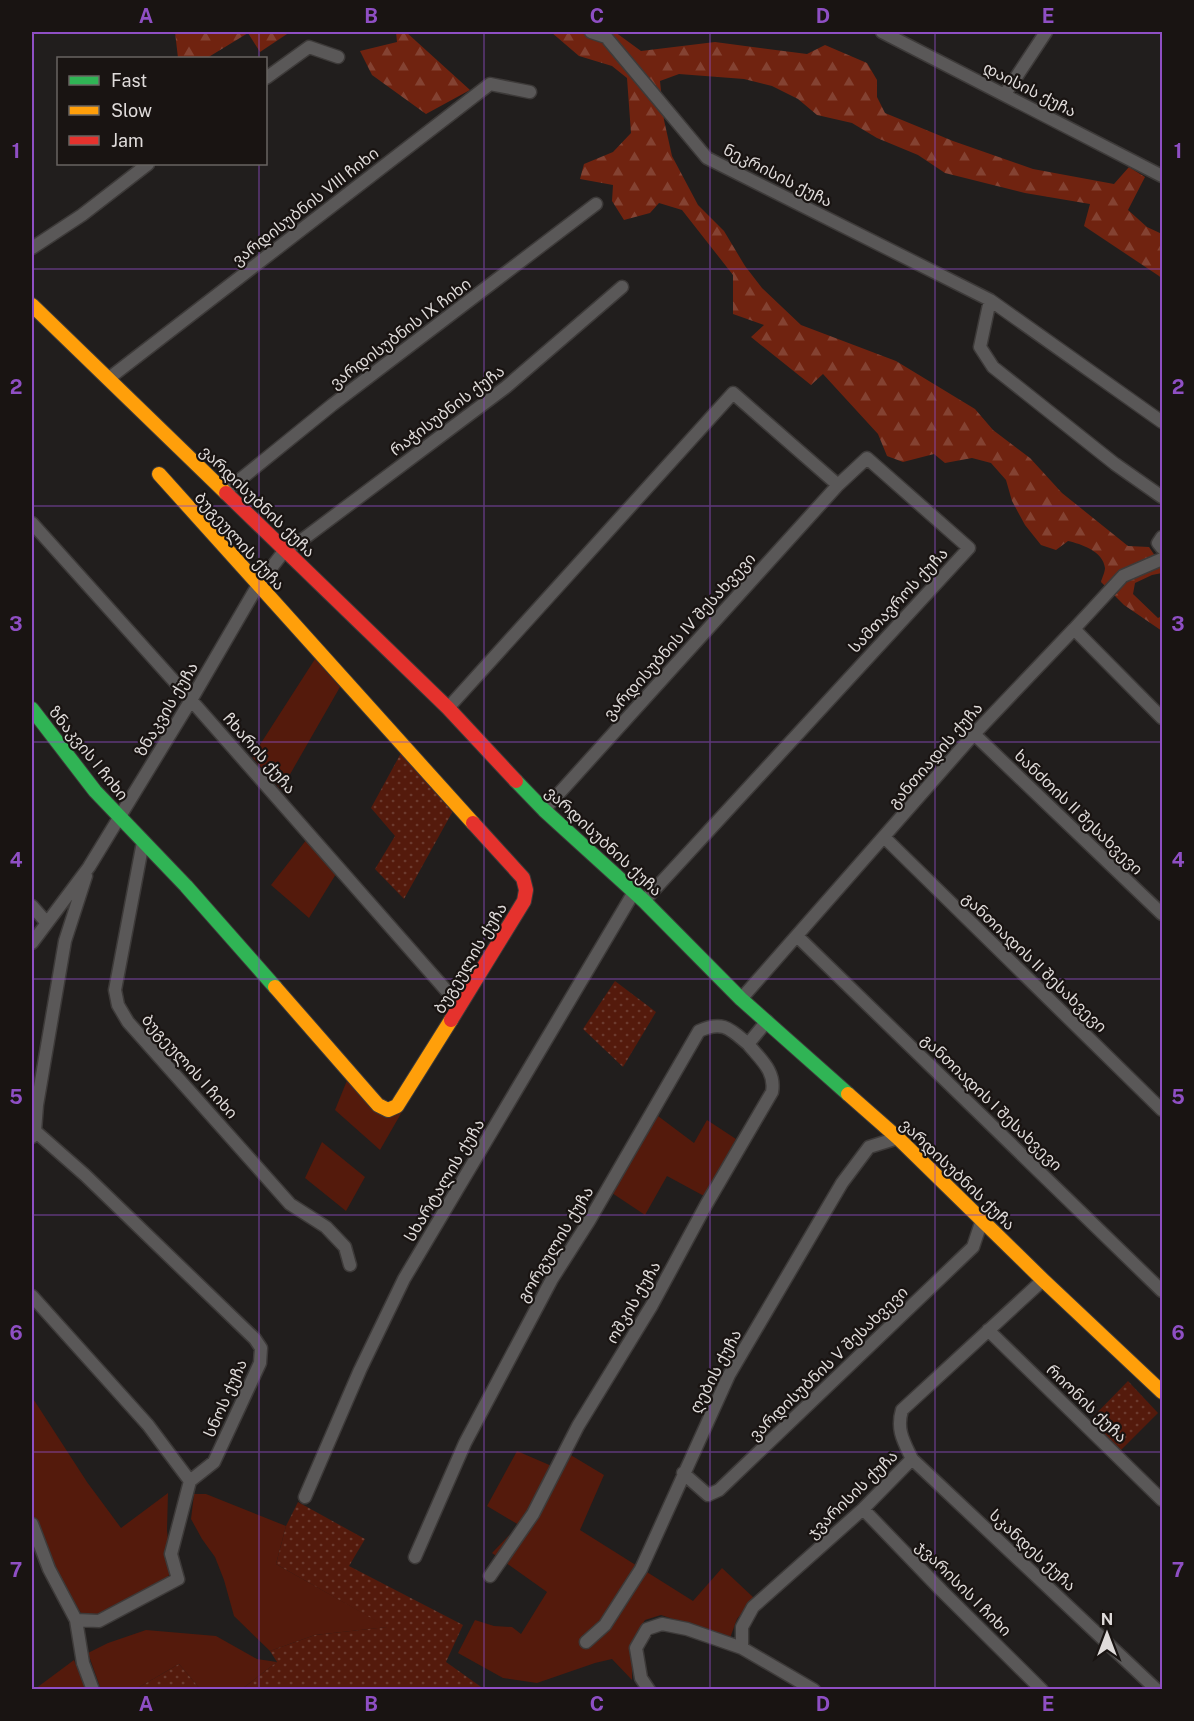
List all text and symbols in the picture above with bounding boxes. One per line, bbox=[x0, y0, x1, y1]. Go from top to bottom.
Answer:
text: A bbox=[139, 4, 153, 28]
text: B bbox=[364, 4, 378, 28]
text: C bbox=[590, 4, 604, 28]
text: D bbox=[816, 4, 830, 28]
text: E bbox=[1042, 4, 1054, 28]
legend bbox=[57, 57, 267, 165]
street label: დაისის ქუჩა bbox=[980, 58, 1079, 122]
text: Fast bbox=[111, 70, 147, 91]
text: Slow bbox=[111, 100, 152, 121]
text: Jam bbox=[111, 130, 144, 151]
text: 1 bbox=[12, 139, 20, 163]
text: 1 bbox=[1174, 139, 1182, 163]
street label: ნეკრისის ქუჩა bbox=[720, 140, 835, 211]
street label: ვარდისუბნის VIII ჩიხი bbox=[228, 143, 383, 270]
street label: ვარდისუბნის IX ჩიხი bbox=[326, 274, 475, 394]
street label: რაჭისუბნის ქუჩა bbox=[386, 361, 508, 460]
text: 2 bbox=[10, 375, 22, 399]
text: 2 bbox=[1172, 375, 1184, 399]
street label: ვარდისუბნის ქუჩა bbox=[196, 442, 319, 562]
street label: ბუგეულის ქუჩა bbox=[190, 488, 289, 595]
street label: სამთავროს ქუჩა bbox=[845, 544, 952, 657]
street label: ვარდისუბნის IV შესახვევი bbox=[599, 549, 760, 724]
text: 3 bbox=[9, 612, 23, 636]
text: 3 bbox=[1171, 612, 1185, 636]
street label: ზნაკვის ქუჩა bbox=[131, 659, 202, 760]
street label: განთიადის ქუჩა bbox=[884, 699, 987, 813]
street label: ზნაკვის I ჩიხი bbox=[45, 703, 132, 804]
street label: ჩხარის ქუჩა bbox=[219, 709, 300, 798]
street label: ხანძთის II შესახვევი bbox=[1010, 746, 1147, 879]
street label: ვარდისუბნის ქუჩა bbox=[541, 782, 666, 901]
text: 4 bbox=[9, 848, 23, 872]
text: 4 bbox=[1171, 848, 1185, 872]
street label: განთიადის II შესახვევი bbox=[958, 888, 1111, 1037]
street label: ბუგეულის ქუჩა bbox=[430, 900, 512, 1017]
street label: ბუგეულის I ჩიხი bbox=[137, 1010, 242, 1123]
street label: განთიადის I შესახვევი bbox=[917, 1030, 1066, 1175]
text: 5 bbox=[9, 1085, 23, 1109]
text: 5 bbox=[1171, 1085, 1185, 1109]
street label: ვარდისუბნის ქუჩა bbox=[896, 1115, 1019, 1235]
street label: სხარტალის ქუჩა bbox=[400, 1116, 489, 1245]
street label: გორგულის ქუჩა bbox=[513, 1183, 598, 1306]
street label: ოშკის ქუჩა bbox=[602, 1258, 665, 1347]
street label: ვარდისუბნის V შესახვევი bbox=[745, 1282, 912, 1445]
text: 6 bbox=[9, 1321, 23, 1345]
text: 6 bbox=[1171, 1321, 1185, 1345]
street label: ღების ქუჩა bbox=[685, 1326, 745, 1416]
street label: სნოს ქუჩა bbox=[200, 1356, 251, 1440]
street label: რიონის ქუჩა bbox=[1042, 1360, 1131, 1447]
street label: ჯვარისის ქუჩა bbox=[803, 1446, 902, 1542]
street label: სკანდეს ქუჩა bbox=[985, 1505, 1080, 1596]
street label: ჯვარისის I ჩიხი bbox=[912, 1537, 1015, 1640]
text: 7 bbox=[10, 1558, 22, 1582]
text: 7 bbox=[1172, 1558, 1184, 1582]
north arrow bbox=[1077, 1604, 1137, 1664]
text: N bbox=[1101, 1610, 1113, 1629]
text: A bbox=[139, 1692, 153, 1716]
text: B bbox=[364, 1692, 378, 1716]
text: C bbox=[590, 1692, 604, 1716]
text: D bbox=[816, 1692, 830, 1716]
text: E bbox=[1042, 1692, 1054, 1716]

